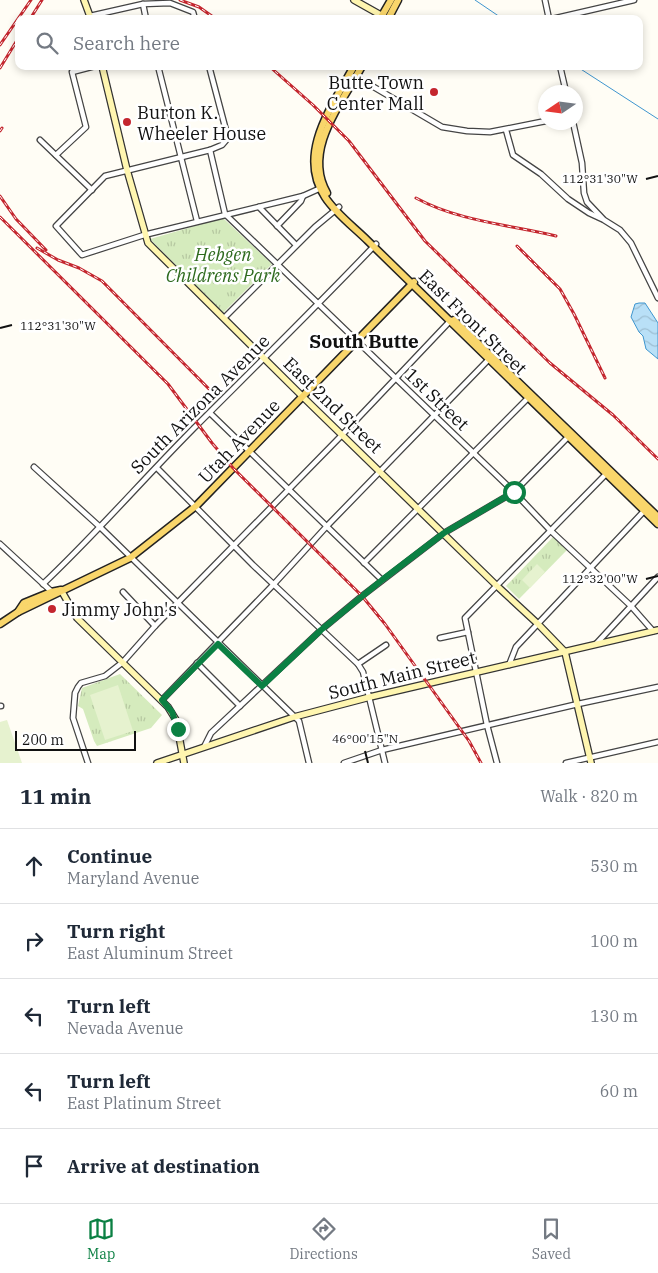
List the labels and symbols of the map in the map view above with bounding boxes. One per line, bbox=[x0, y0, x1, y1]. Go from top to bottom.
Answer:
place label: Butte Town Center Mall bbox=[327, 71, 424, 115]
north arrow bbox=[538, 85, 583, 130]
marker: Butte Town Center Mall bbox=[428, 86, 440, 98]
place label: Burton K. Wheeler House bbox=[137, 101, 266, 145]
marker: Burton K. Wheeler House bbox=[121, 116, 133, 128]
text: 112°31'30"W bbox=[562, 171, 638, 186]
park label: Hebgen Childrens Park bbox=[166, 243, 281, 287]
street label: East Front Street bbox=[414, 264, 532, 380]
text: 112°31'30"W bbox=[20, 318, 96, 333]
district label: South Butte bbox=[309, 329, 419, 353]
street label: South Arizona Avenue bbox=[126, 330, 274, 478]
street label: East 2nd Street bbox=[279, 352, 387, 458]
street label: 1st Street bbox=[400, 363, 474, 435]
street label: Utah Avenue bbox=[193, 394, 285, 488]
route start bbox=[503, 481, 526, 504]
text: 112°32'00"W bbox=[562, 571, 638, 586]
place label: Jimmy John's bbox=[62, 598, 177, 621]
marker: Jimmy John's bbox=[46, 603, 58, 615]
street label: South Main Street bbox=[326, 646, 478, 704]
route end bbox=[167, 718, 190, 741]
scale bar bbox=[15, 728, 136, 751]
text: 46°00'15"N bbox=[332, 731, 398, 746]

